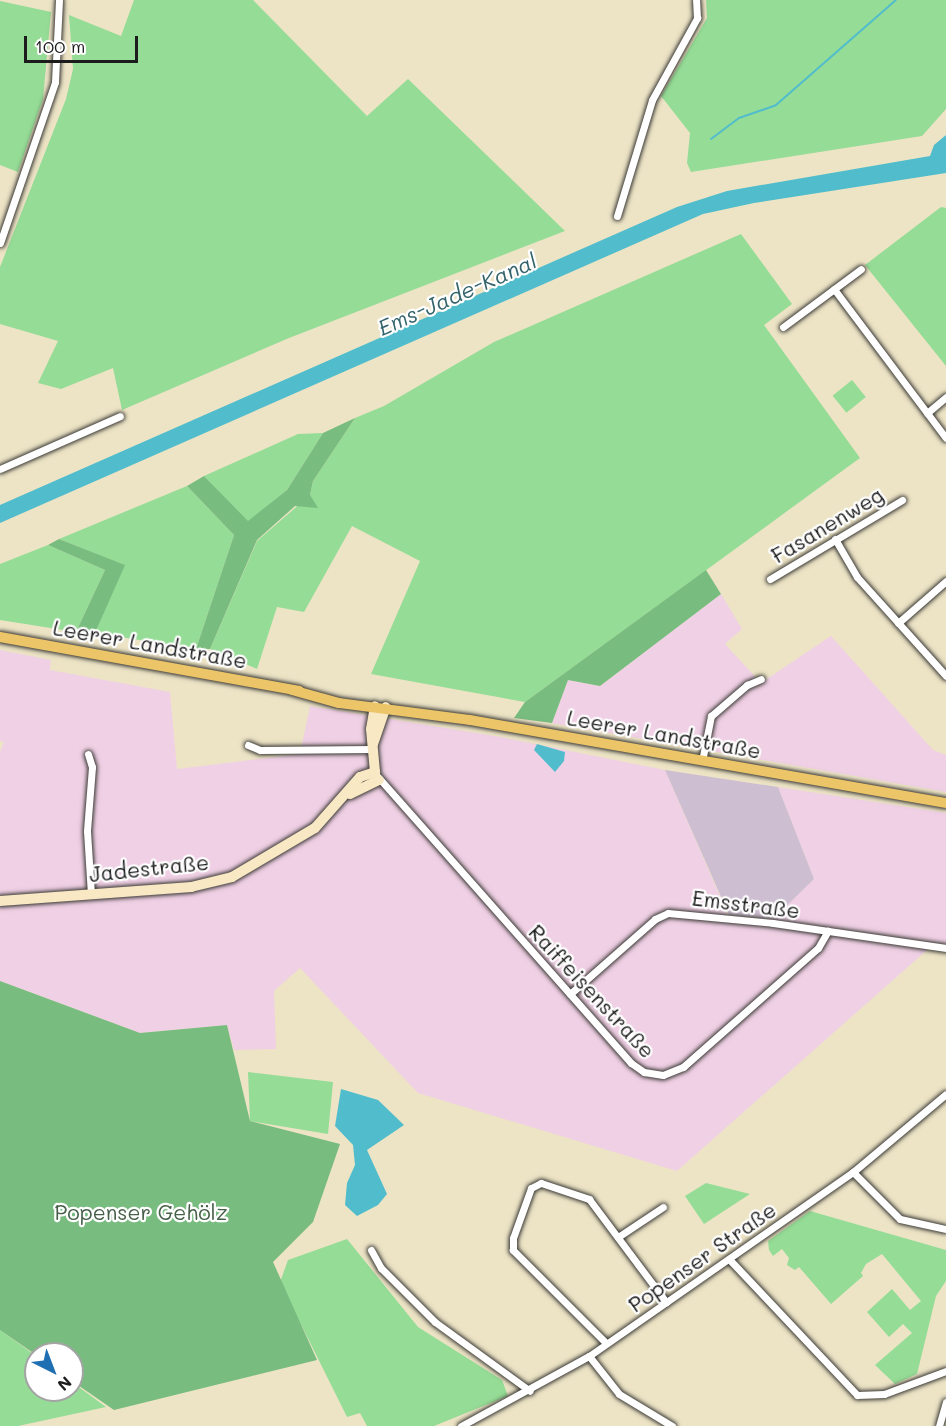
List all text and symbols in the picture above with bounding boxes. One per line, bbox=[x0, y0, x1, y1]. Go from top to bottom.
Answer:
scale bar bbox=[27, 24, 141, 62]
text: 100 m bbox=[35, 34, 85, 58]
water label: Ems-Jade-Kanal bbox=[373, 247, 541, 341]
street label: Fasanenweg bbox=[767, 482, 887, 568]
street label: Leerer Landstraße bbox=[51, 615, 249, 673]
street label: Leerer Landstraße bbox=[565, 705, 763, 763]
street label: Jadestraße bbox=[88, 849, 210, 887]
street label: Emsstraße bbox=[691, 885, 801, 923]
street label: Raiffeisenstraße bbox=[524, 919, 660, 1063]
street label: Popenser Straße bbox=[623, 1197, 781, 1317]
park label: Popenser Gehölz bbox=[54, 1199, 228, 1225]
north arrow bbox=[24, 1342, 84, 1402]
text: N bbox=[53, 1372, 77, 1396]

